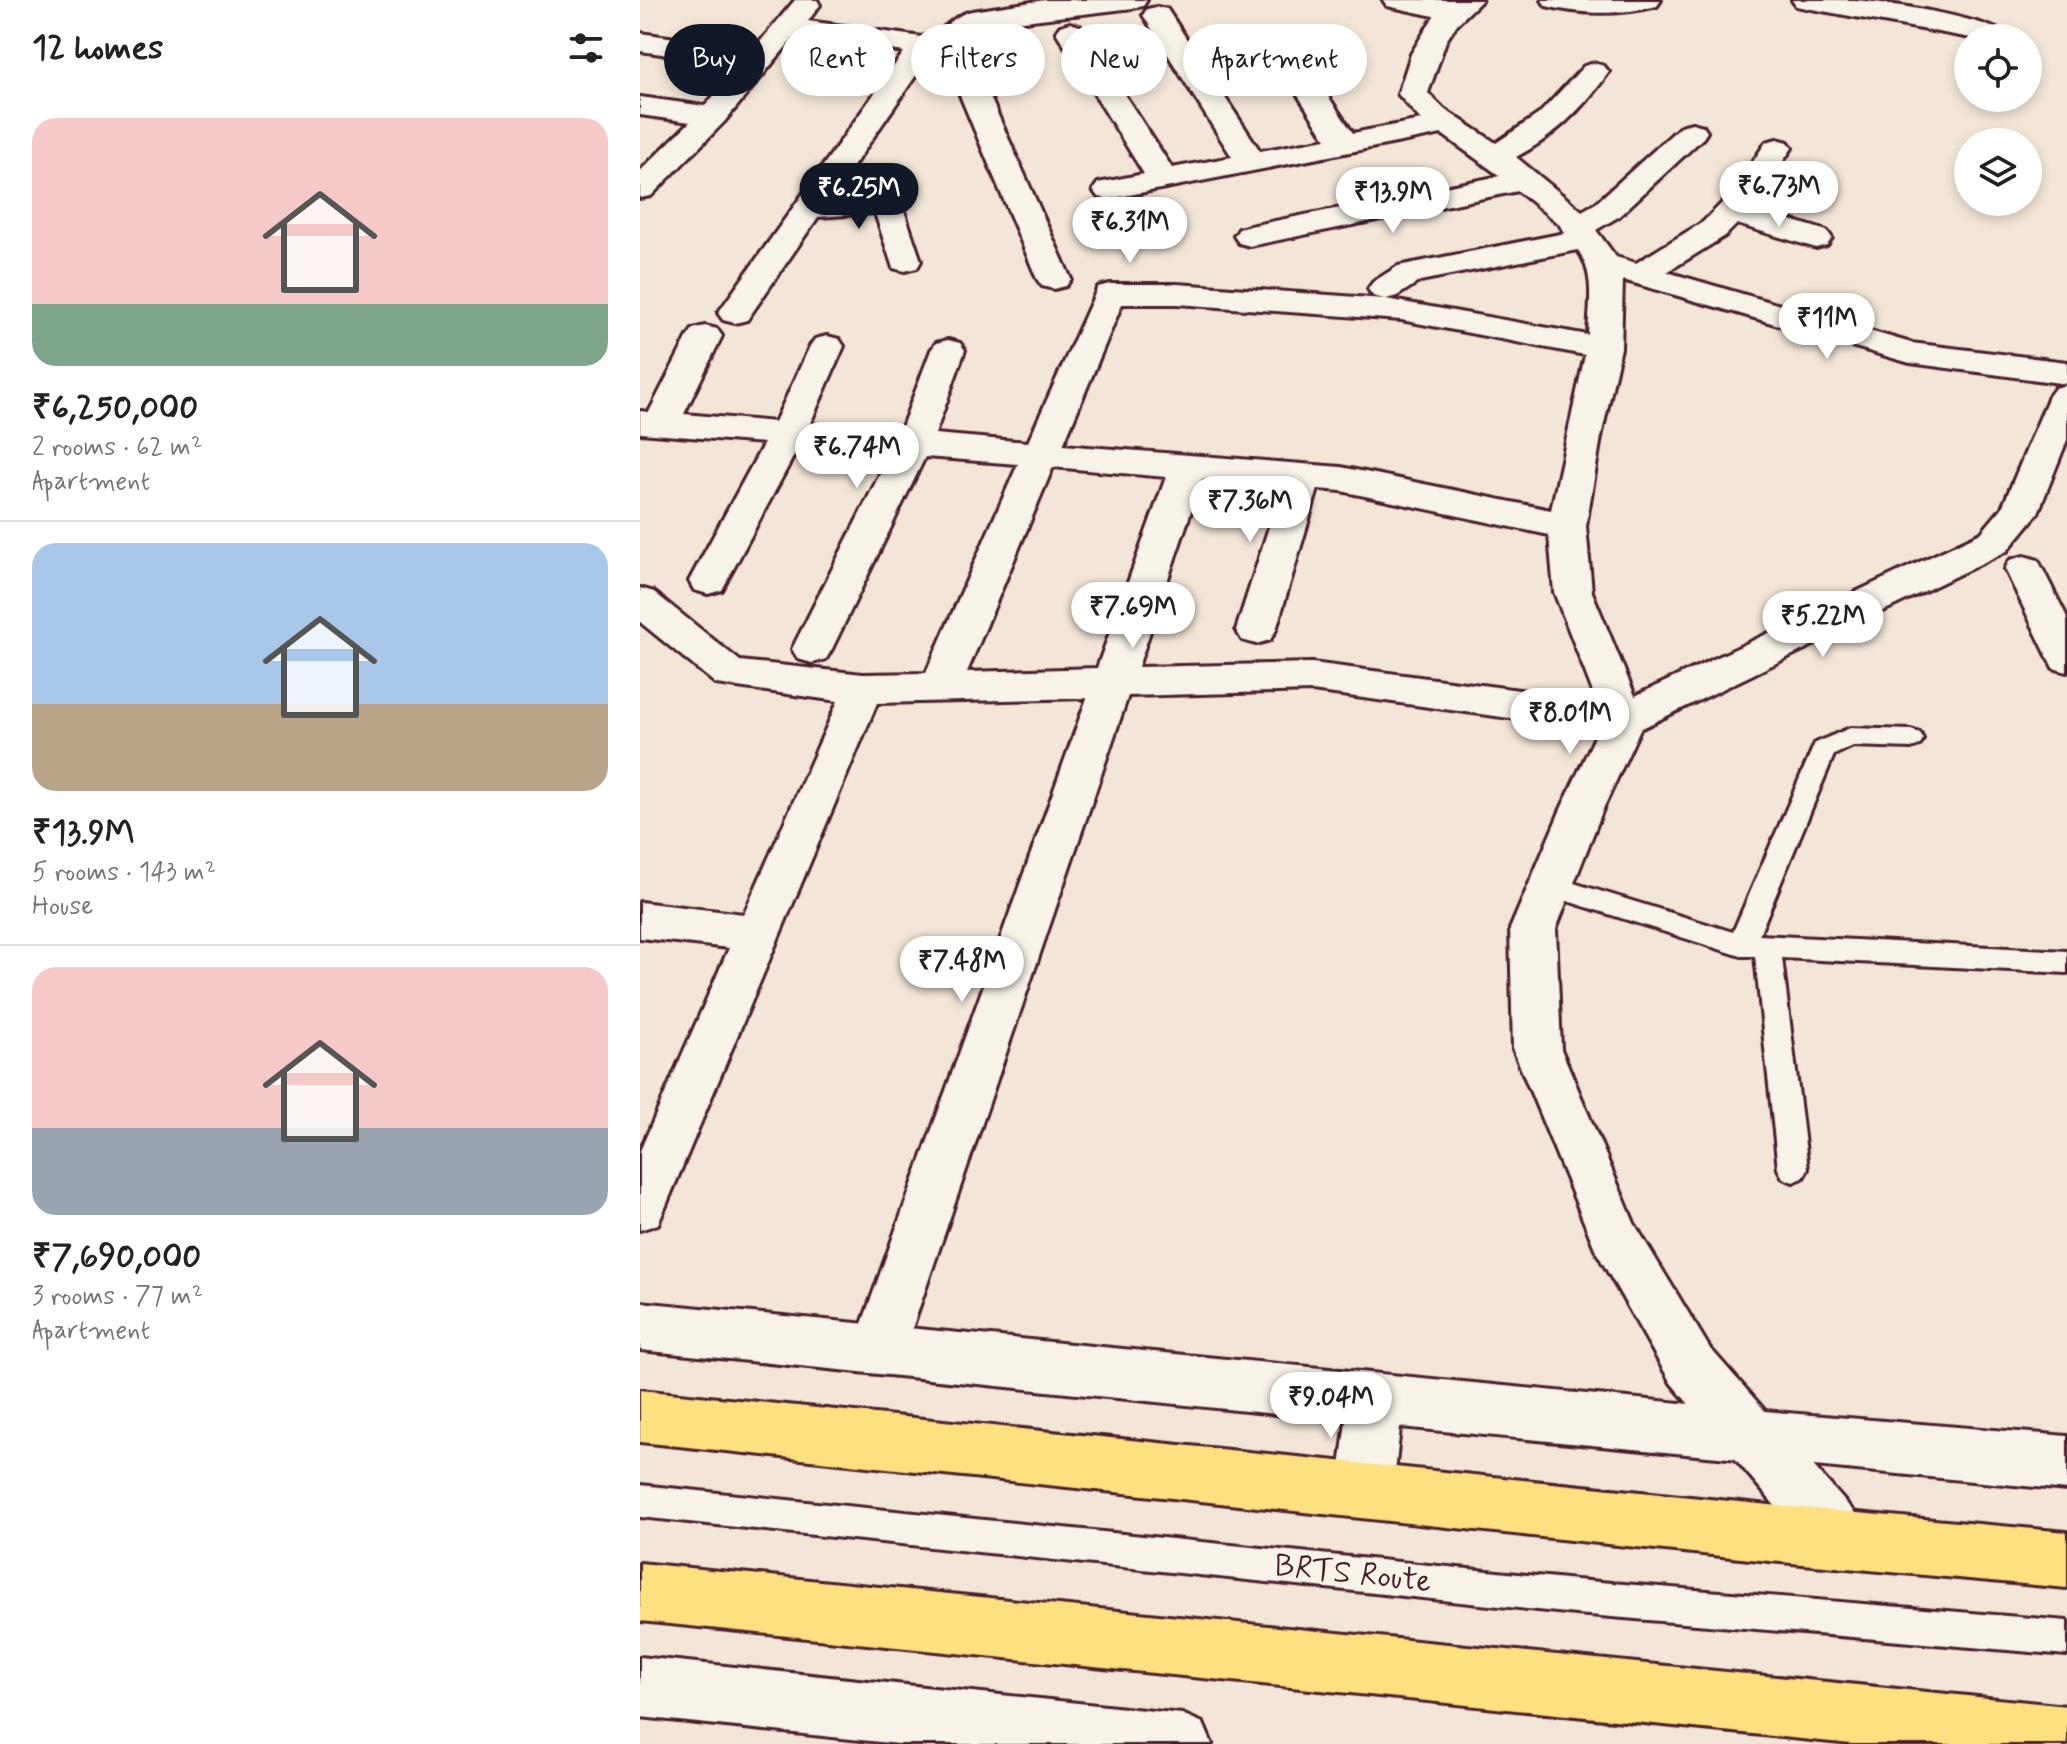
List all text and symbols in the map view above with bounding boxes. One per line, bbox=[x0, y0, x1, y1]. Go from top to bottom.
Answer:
chip: Buy bbox=[664, 24, 765, 96]
chip: Rent bbox=[781, 24, 895, 96]
chip: Filters bbox=[911, 24, 1045, 96]
chip: New bbox=[1061, 24, 1167, 96]
chip: Apartment bbox=[1183, 24, 1367, 96]
map controls bbox=[1954, 24, 2042, 216]
button: locate bbox=[1954, 24, 2042, 112]
text: 12 homes bbox=[32, 26, 163, 71]
icon: filters bbox=[564, 26, 608, 70]
button: layers bbox=[1954, 128, 2042, 216]
pin: ₹6.73M bbox=[1714, 161, 1844, 229]
pin: ₹6.25M bbox=[794, 163, 924, 231]
pin: ₹13.9M bbox=[1328, 167, 1458, 235]
icon: home bbox=[248, 170, 392, 314]
text: ₹6.73M bbox=[1737, 170, 1821, 204]
text: ₹6.25M bbox=[818, 172, 901, 206]
text: ₹13.9M bbox=[1354, 176, 1432, 210]
pin: ₹6.31M bbox=[1065, 197, 1195, 265]
text: ₹6.31M bbox=[1090, 206, 1170, 240]
pin: ₹11M bbox=[1780, 293, 1874, 361]
text: ₹11M bbox=[1797, 302, 1857, 336]
text: ₹6,250,000 bbox=[32, 386, 198, 431]
pin: ₹6.74M bbox=[792, 422, 922, 490]
text: 2 rooms · 62 m² bbox=[32, 431, 202, 465]
text: ₹6.74M bbox=[813, 431, 901, 465]
text: Apartment bbox=[32, 465, 150, 499]
pin: ₹7.36M bbox=[1185, 476, 1315, 544]
text: ₹7.36M bbox=[1208, 485, 1293, 519]
pin: ₹7.69M bbox=[1068, 582, 1198, 650]
text: ₹7.69M bbox=[1089, 591, 1177, 625]
pin: ₹5.22M bbox=[1758, 591, 1888, 659]
icon: home bbox=[248, 595, 392, 739]
text: ₹5.22M bbox=[1780, 600, 1866, 634]
pin: ₹8.01M bbox=[1505, 688, 1635, 756]
text: ₹8.01M bbox=[1528, 697, 1612, 731]
text: ₹13.9M bbox=[32, 811, 135, 856]
text: 5 rooms · 143 m² bbox=[32, 856, 216, 890]
text: House bbox=[32, 890, 93, 924]
pin: ₹7.48M bbox=[897, 936, 1027, 1004]
text: ₹7.48M bbox=[918, 945, 1006, 979]
icon: home bbox=[248, 1019, 392, 1163]
text: ₹7,690,000 bbox=[32, 1235, 201, 1280]
text: 3 rooms · 77 m² bbox=[32, 1280, 203, 1314]
text: Apartment bbox=[32, 1314, 150, 1348]
pin: ₹9.04M bbox=[1266, 1372, 1396, 1440]
text: ₹9.04M bbox=[1288, 1381, 1374, 1415]
street label: BRTS Route bbox=[1272, 1545, 1434, 1603]

